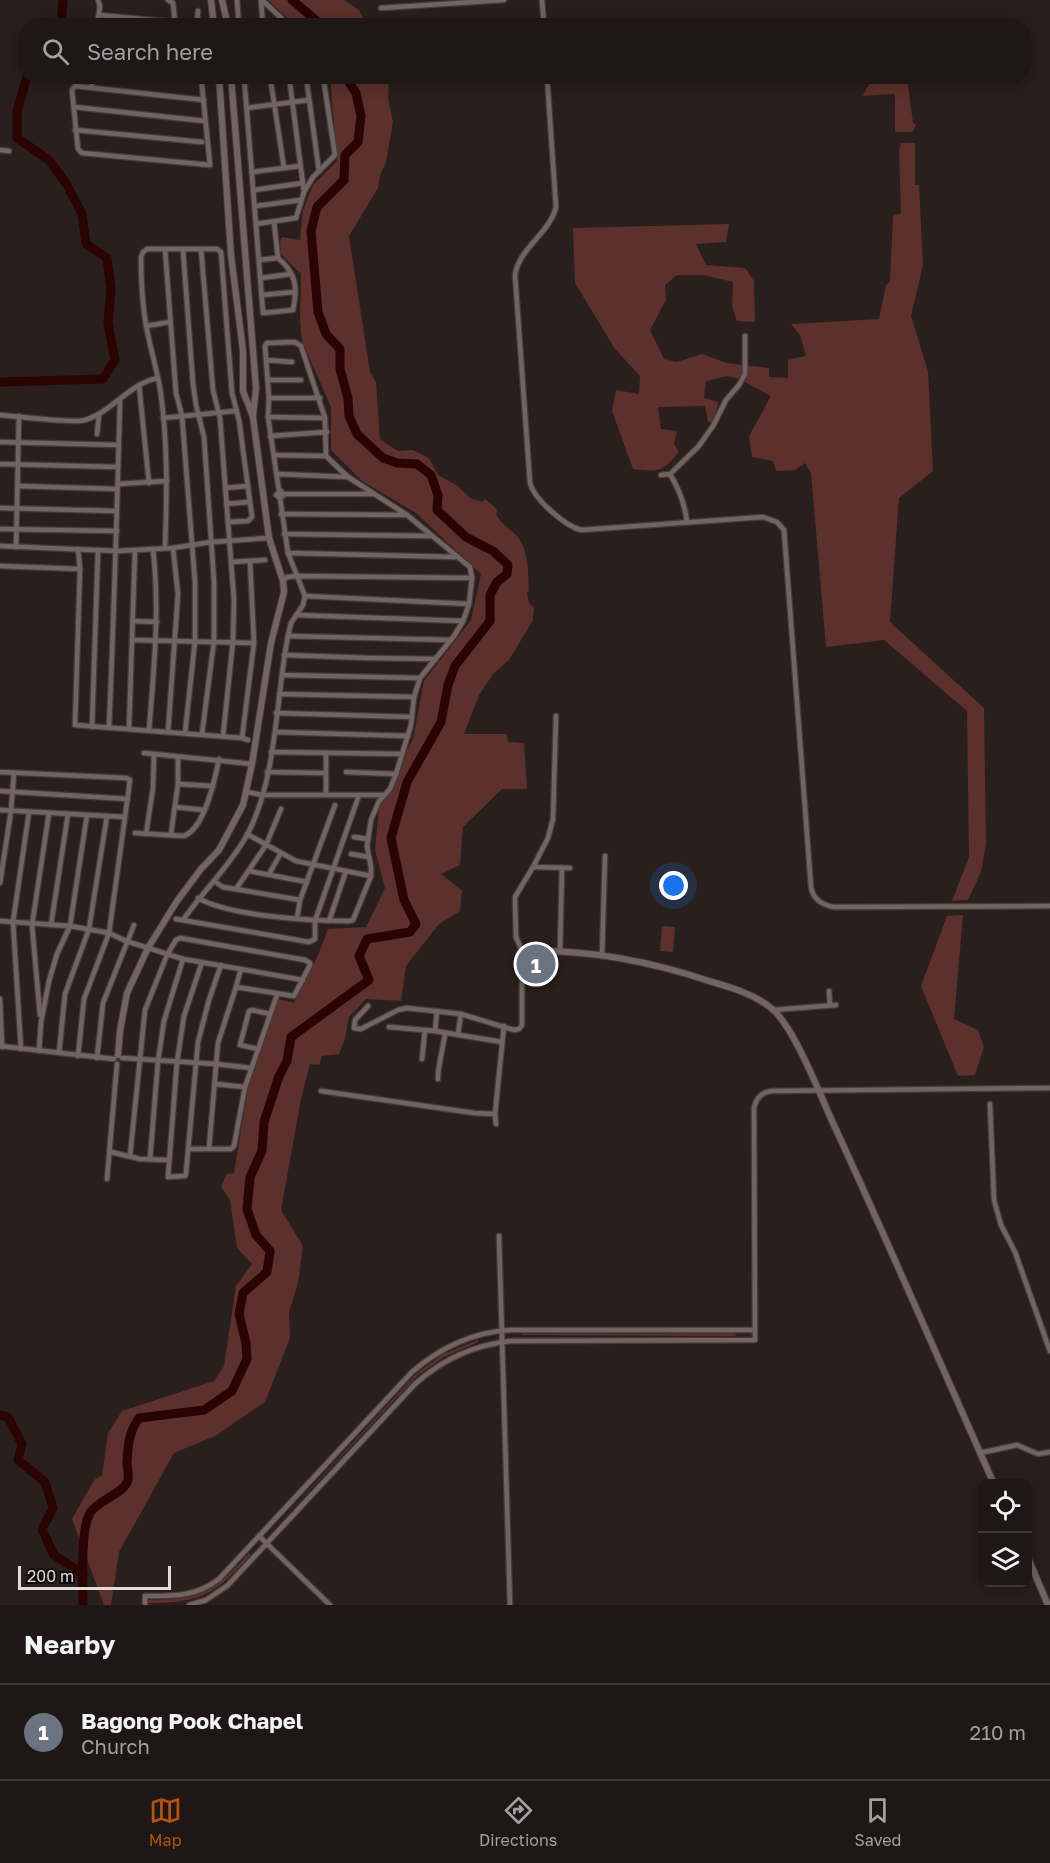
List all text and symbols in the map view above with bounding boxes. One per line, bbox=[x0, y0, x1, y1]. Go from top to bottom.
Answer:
search box bbox=[18, 18, 1032, 84]
icon: search bbox=[39, 35, 72, 68]
text: Search here bbox=[87, 38, 213, 65]
your location bbox=[659, 871, 688, 900]
pin: 1 bbox=[516, 942, 556, 986]
map controls bbox=[978, 1479, 1032, 1587]
button: locate bbox=[978, 1479, 1032, 1533]
button: layers bbox=[978, 1533, 1032, 1587]
scale bar bbox=[18, 1563, 171, 1590]
text: 200 m bbox=[27, 1566, 74, 1586]
text: Nearby bbox=[24, 1629, 115, 1660]
text: Bagong Pook Chapel bbox=[81, 1707, 303, 1734]
text: 1 bbox=[38, 1720, 49, 1744]
text: 210 m bbox=[970, 1720, 1026, 1744]
text: Church bbox=[81, 1734, 150, 1758]
tab: Map bbox=[149, 1794, 182, 1850]
tab: Directions bbox=[479, 1794, 557, 1850]
tab: Saved bbox=[855, 1794, 901, 1850]

